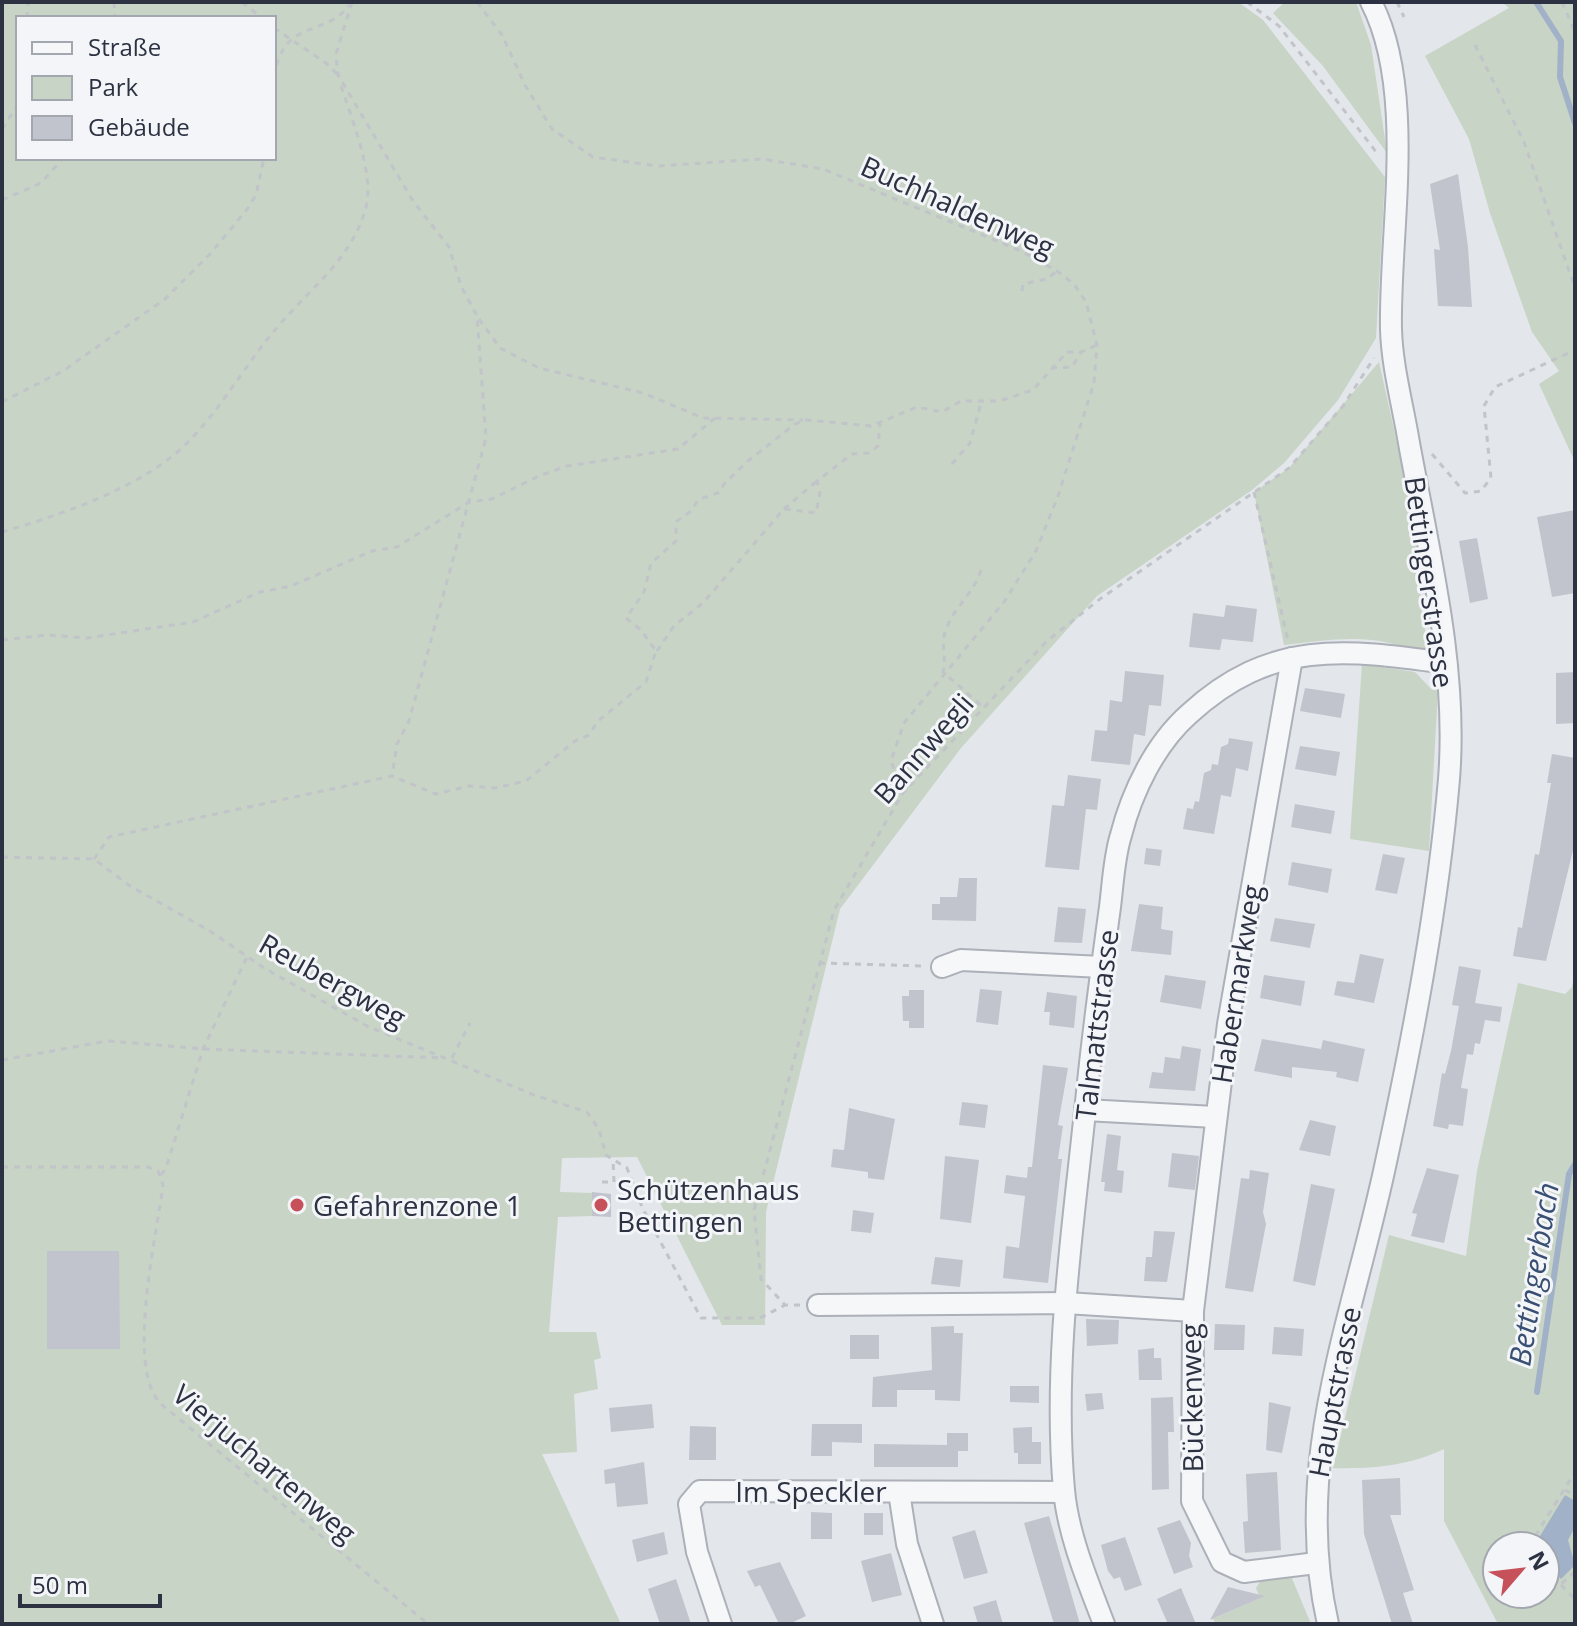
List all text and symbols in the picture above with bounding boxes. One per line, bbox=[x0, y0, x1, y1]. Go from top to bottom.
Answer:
legend bbox=[16, 16, 276, 160]
text: Straße bbox=[88, 30, 161, 63]
text: Park bbox=[88, 70, 139, 103]
text: Gebäude bbox=[88, 110, 190, 143]
street label: Buchhaldenweg bbox=[855, 146, 1061, 266]
street label: Bettingerstrasse bbox=[1396, 474, 1464, 690]
street label: Bannwegli bbox=[864, 685, 982, 811]
street label: Habermarkweg bbox=[1202, 882, 1270, 1086]
street label: Reubergweg bbox=[253, 924, 413, 1036]
street label: Talmattstrasse bbox=[1065, 927, 1127, 1123]
place label: Schützenhaus Bettingen bbox=[617, 1170, 799, 1240]
water label: Bettingerbach bbox=[1498, 1179, 1568, 1369]
place label: Gefahrenzone 1 bbox=[313, 1186, 522, 1224]
marker: Gefahrenzone 1 bbox=[288, 1196, 306, 1214]
marker: Schützenhaus Bettingen bbox=[592, 1196, 610, 1214]
street label: Hauptstrasse bbox=[1299, 1303, 1369, 1481]
street label: Bückenweg bbox=[1171, 1323, 1211, 1473]
street label: Vierjuchartenweg bbox=[165, 1375, 365, 1551]
street label: Im Speckler bbox=[735, 1472, 887, 1510]
north arrow bbox=[1481, 1530, 1561, 1610]
text: N bbox=[1522, 1545, 1557, 1575]
scale bar bbox=[20, 1558, 160, 1608]
text: 50 m bbox=[32, 1568, 88, 1601]

